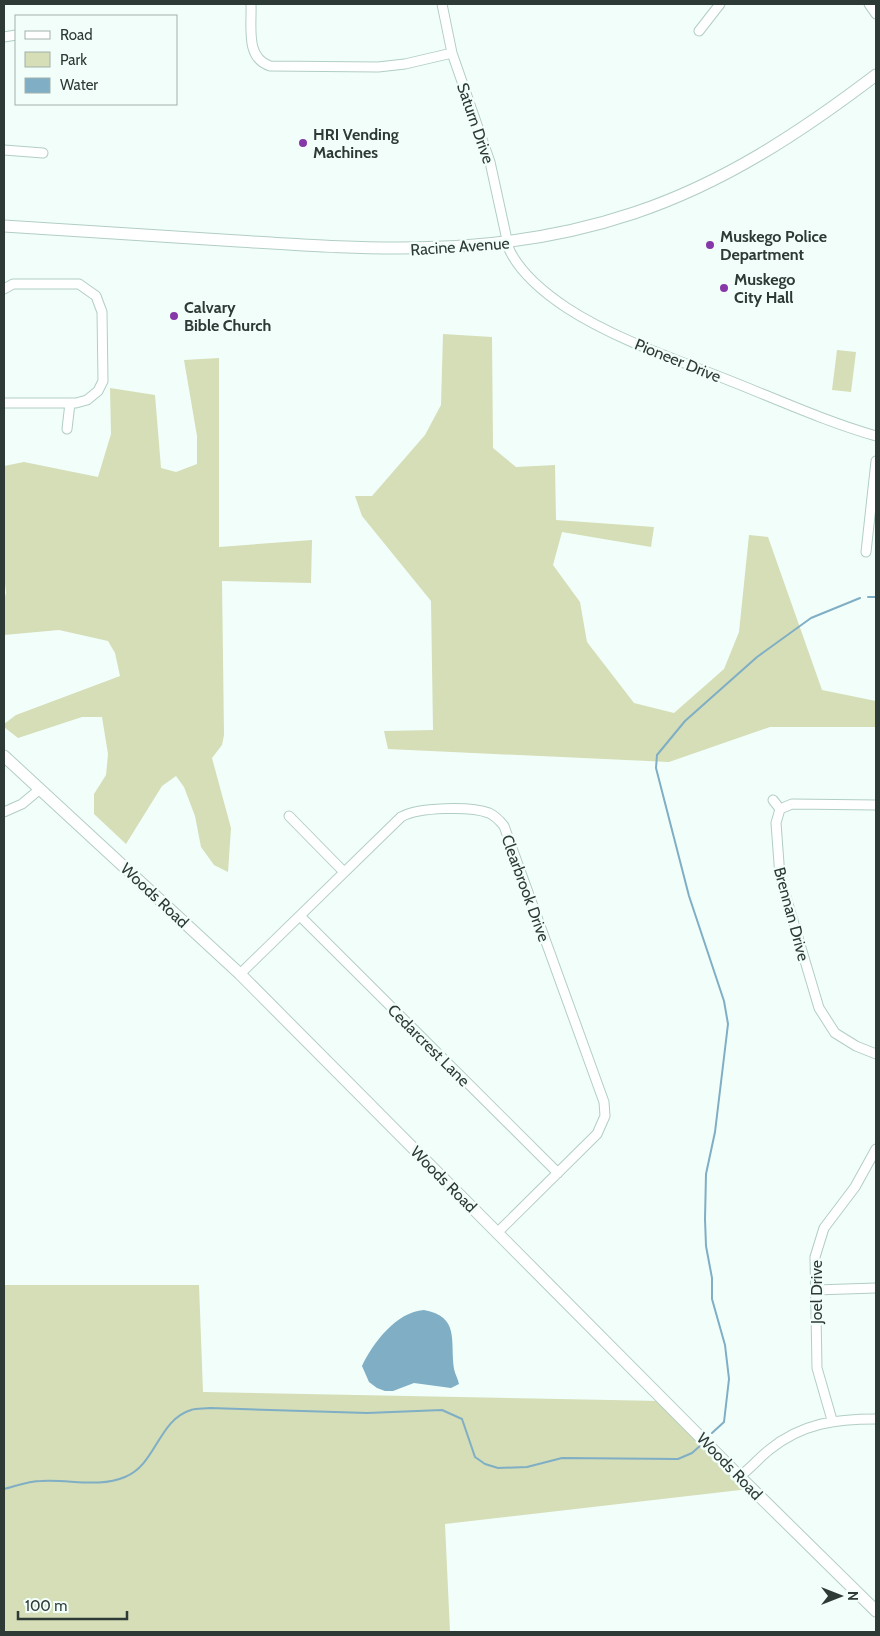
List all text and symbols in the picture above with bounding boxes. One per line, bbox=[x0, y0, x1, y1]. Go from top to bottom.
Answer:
legend bbox=[15, 15, 178, 105]
text: Road bbox=[60, 26, 93, 44]
text: Park bbox=[60, 51, 87, 69]
text: Water bbox=[60, 76, 98, 94]
street label: Saturn Drive bbox=[453, 80, 498, 166]
place label: HRI Vending Machines bbox=[313, 125, 399, 162]
marker: HRI Vending Machines bbox=[297, 137, 309, 149]
place label: Muskego Police Department bbox=[720, 227, 827, 264]
street label: Racine Avenue bbox=[410, 234, 510, 259]
marker: Muskego Police Department bbox=[704, 239, 716, 251]
place label: Muskego City Hall bbox=[734, 270, 795, 307]
marker: Muskego City Hall bbox=[718, 282, 730, 294]
place label: Calvary Bible Church bbox=[184, 298, 271, 335]
marker: Calvary Bible Church bbox=[168, 310, 180, 322]
street label: Pioneer Drive bbox=[632, 335, 724, 386]
street label: Clearbrook Drive bbox=[497, 832, 554, 944]
street label: Woods Road bbox=[117, 859, 193, 932]
street label: Brennan Drive bbox=[770, 865, 813, 963]
street label: Cedarcrest Lane bbox=[384, 1000, 474, 1090]
street label: Woods Road bbox=[407, 1142, 481, 1216]
street label: Joel Drive bbox=[807, 1260, 826, 1325]
street label: Woods Road bbox=[693, 1429, 766, 1504]
north arrow bbox=[815, 1571, 865, 1621]
scale bar bbox=[18, 1588, 126, 1620]
text: N bbox=[844, 1591, 862, 1601]
text: 100 m bbox=[25, 1597, 67, 1615]

